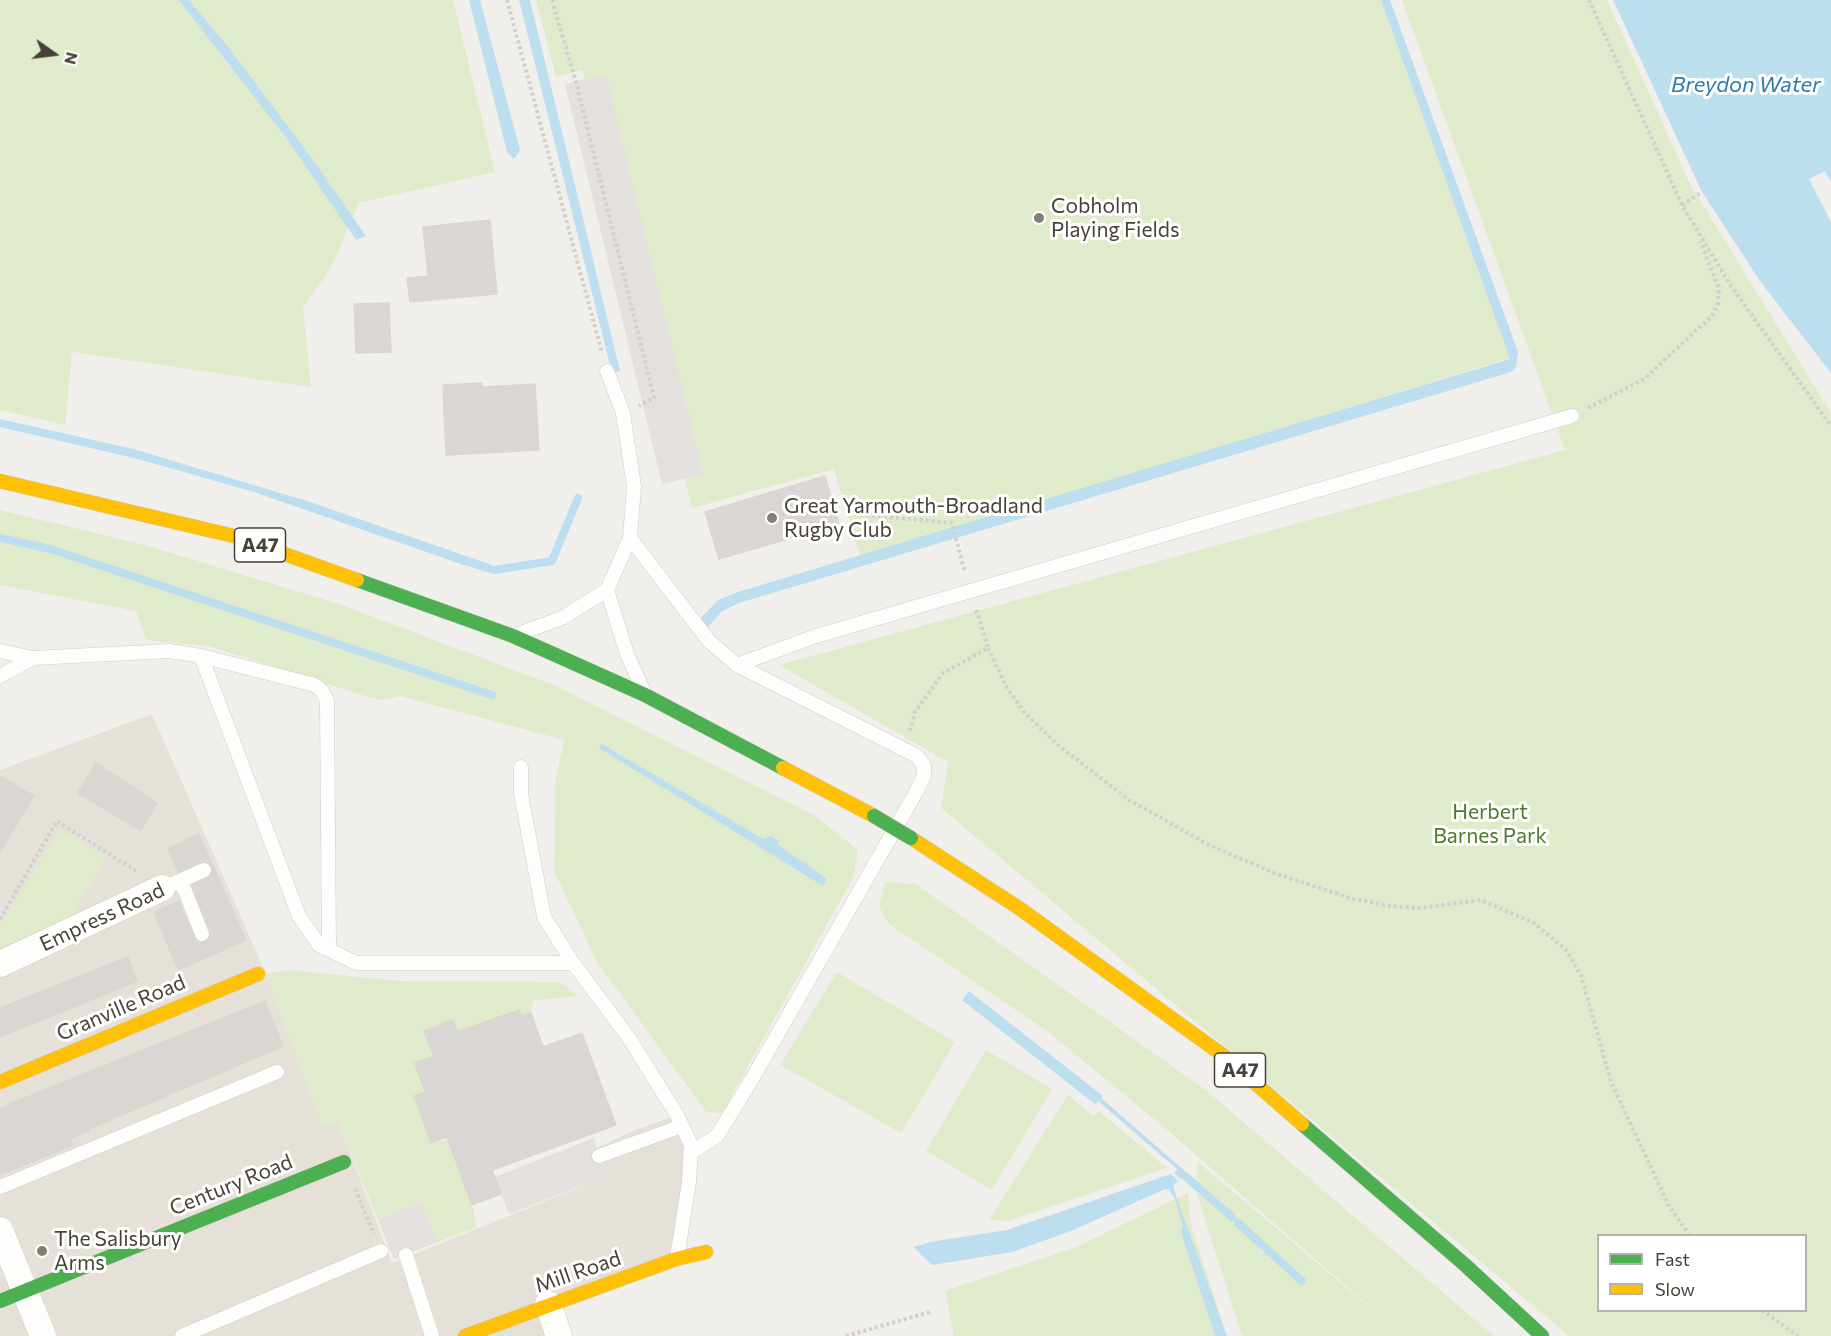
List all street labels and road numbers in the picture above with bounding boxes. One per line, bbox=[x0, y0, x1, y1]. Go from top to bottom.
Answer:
road number: A47 bbox=[234, 528, 286, 562]
street label: Empress Road bbox=[36, 877, 168, 957]
street label: Granville Road bbox=[53, 970, 189, 1046]
road number: A47 bbox=[1214, 1053, 1266, 1087]
street label: Century Road bbox=[166, 1149, 296, 1221]
street label: Mill Road bbox=[532, 1246, 624, 1298]

